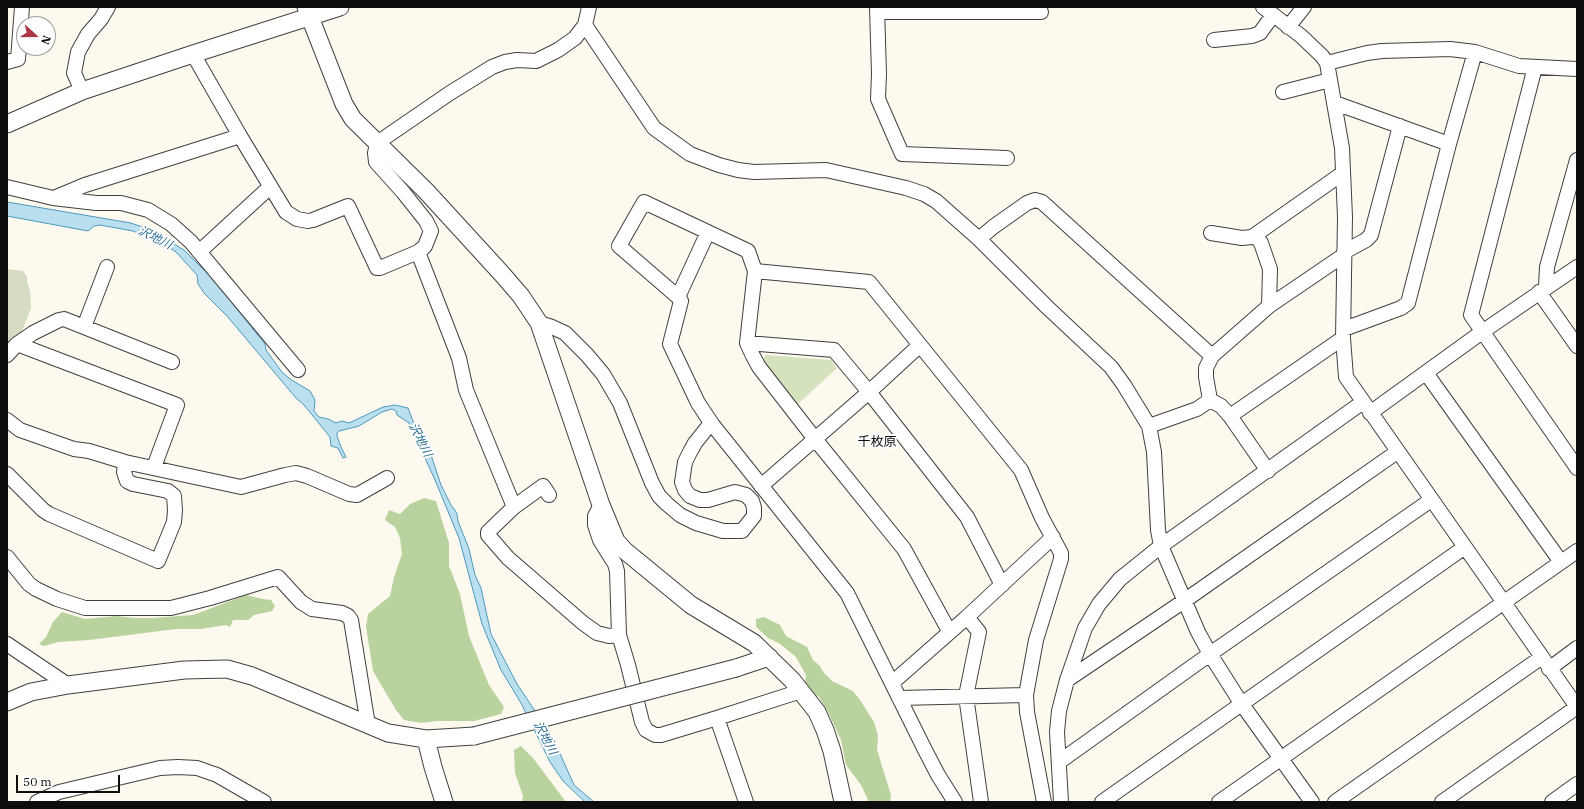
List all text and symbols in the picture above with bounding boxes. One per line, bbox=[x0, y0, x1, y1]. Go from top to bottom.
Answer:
north arrow bbox=[16, 16, 56, 56]
text: N bbox=[38, 33, 54, 47]
water label: 沢地川 bbox=[136, 224, 174, 252]
water label: 沢地川 bbox=[405, 421, 435, 459]
district label: 千枚原 bbox=[858, 434, 896, 450]
water label: 沢地川 bbox=[530, 719, 560, 757]
scale bar bbox=[18, 767, 122, 793]
text: 50 m bbox=[23, 774, 52, 789]

